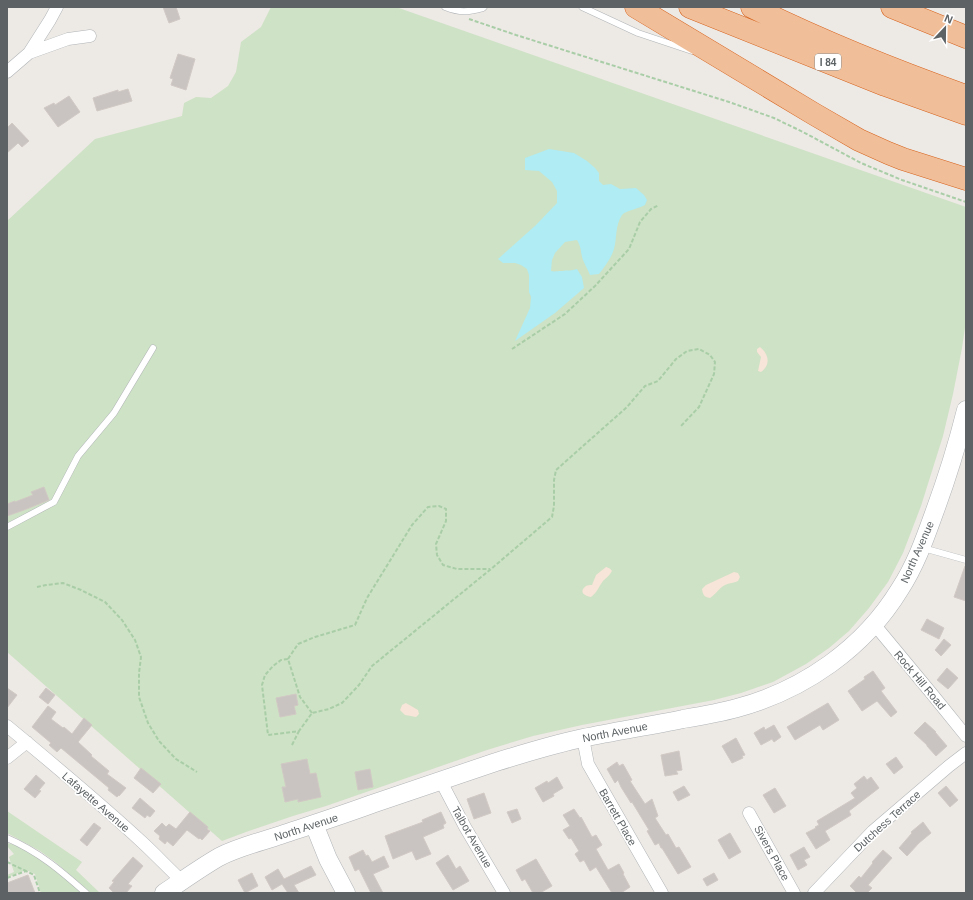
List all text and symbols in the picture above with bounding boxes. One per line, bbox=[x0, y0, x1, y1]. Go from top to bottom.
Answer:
north arrow bbox=[925, 8, 965, 48]
text: N bbox=[943, 12, 955, 26]
road number: I 84 bbox=[815, 54, 841, 70]
street label: North Avenue bbox=[898, 519, 936, 585]
street label: Rock Hill Road bbox=[892, 648, 948, 712]
street label: North Avenue bbox=[581, 720, 649, 744]
street label: Lafayette Avenue bbox=[60, 770, 132, 834]
street label: Barrett Place bbox=[597, 786, 639, 848]
street label: Dutchess Terrace bbox=[851, 788, 923, 854]
street label: Talbot Avenue bbox=[450, 804, 494, 870]
street label: North Avenue bbox=[273, 811, 339, 843]
street label: Sivers Place bbox=[752, 823, 792, 883]

